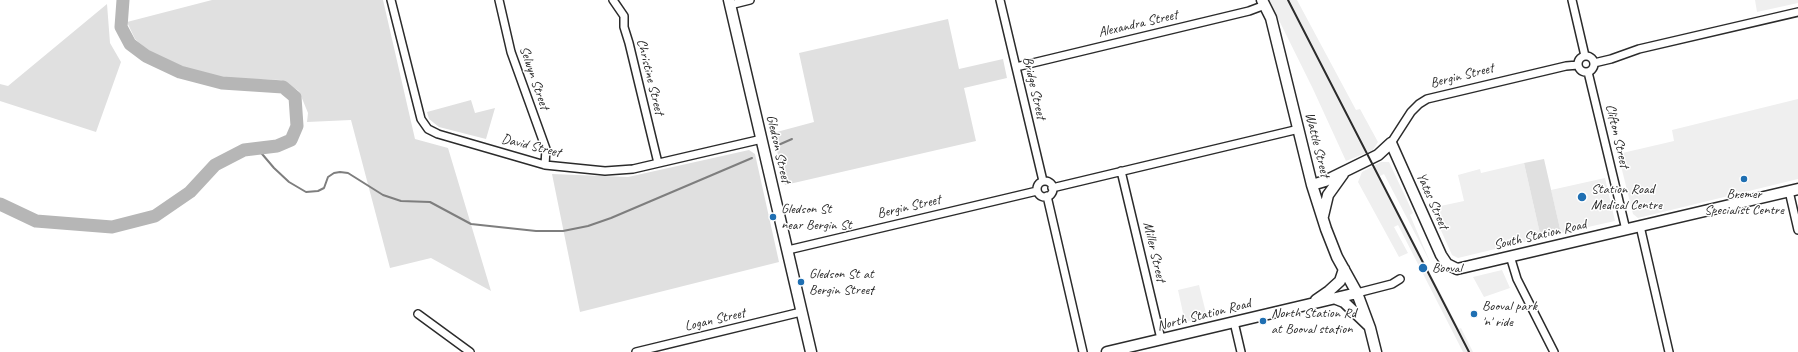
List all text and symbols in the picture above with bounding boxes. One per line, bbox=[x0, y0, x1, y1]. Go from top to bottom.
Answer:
street label: Alexandra Street bbox=[1097, 7, 1179, 41]
street label: Christine Street bbox=[632, 37, 668, 117]
street label: Selwyn Street bbox=[515, 44, 553, 112]
street label: Bridge Street bbox=[1019, 55, 1049, 121]
street label: Bergin Street bbox=[1429, 60, 1495, 92]
street label: Clifton Street bbox=[1602, 102, 1632, 170]
street label: Wattle Street bbox=[1301, 111, 1333, 179]
street label: Gledson Street bbox=[762, 113, 794, 185]
street label: David Street bbox=[500, 131, 562, 161]
street label: Yates Street bbox=[1412, 170, 1452, 232]
marker: Bremer Specialist Centre bbox=[1739, 174, 1749, 184]
place label: Station Road Medical Centre bbox=[1591, 181, 1662, 214]
place label: Bremer Specialist Centre bbox=[1704, 186, 1784, 218]
marker: Station Road Medical Centre bbox=[1576, 191, 1588, 203]
street label: Bergin Street bbox=[876, 192, 942, 222]
place label: Gledson St near Bergin St bbox=[781, 201, 852, 234]
marker: Gledson St near Bergin St bbox=[768, 212, 778, 222]
street label: South Station Road bbox=[1492, 216, 1588, 254]
street label: Miller Street bbox=[1139, 220, 1169, 284]
place label: Booval bbox=[1432, 260, 1462, 276]
marker: Booval bbox=[1417, 262, 1429, 274]
place label: Gledson St at Bergin Street bbox=[809, 266, 874, 298]
marker: Gledson St at Bergin Street bbox=[796, 277, 806, 287]
street label: North Station Road bbox=[1155, 295, 1253, 335]
place label: Booval park 'n' ride bbox=[1482, 298, 1537, 330]
street label: Logan Street bbox=[683, 305, 747, 335]
place label: North Station Rd at Booval station bbox=[1271, 305, 1356, 338]
marker: Booval park 'n' ride bbox=[1469, 309, 1479, 319]
marker: North Station Rd at Booval station bbox=[1258, 316, 1268, 326]

